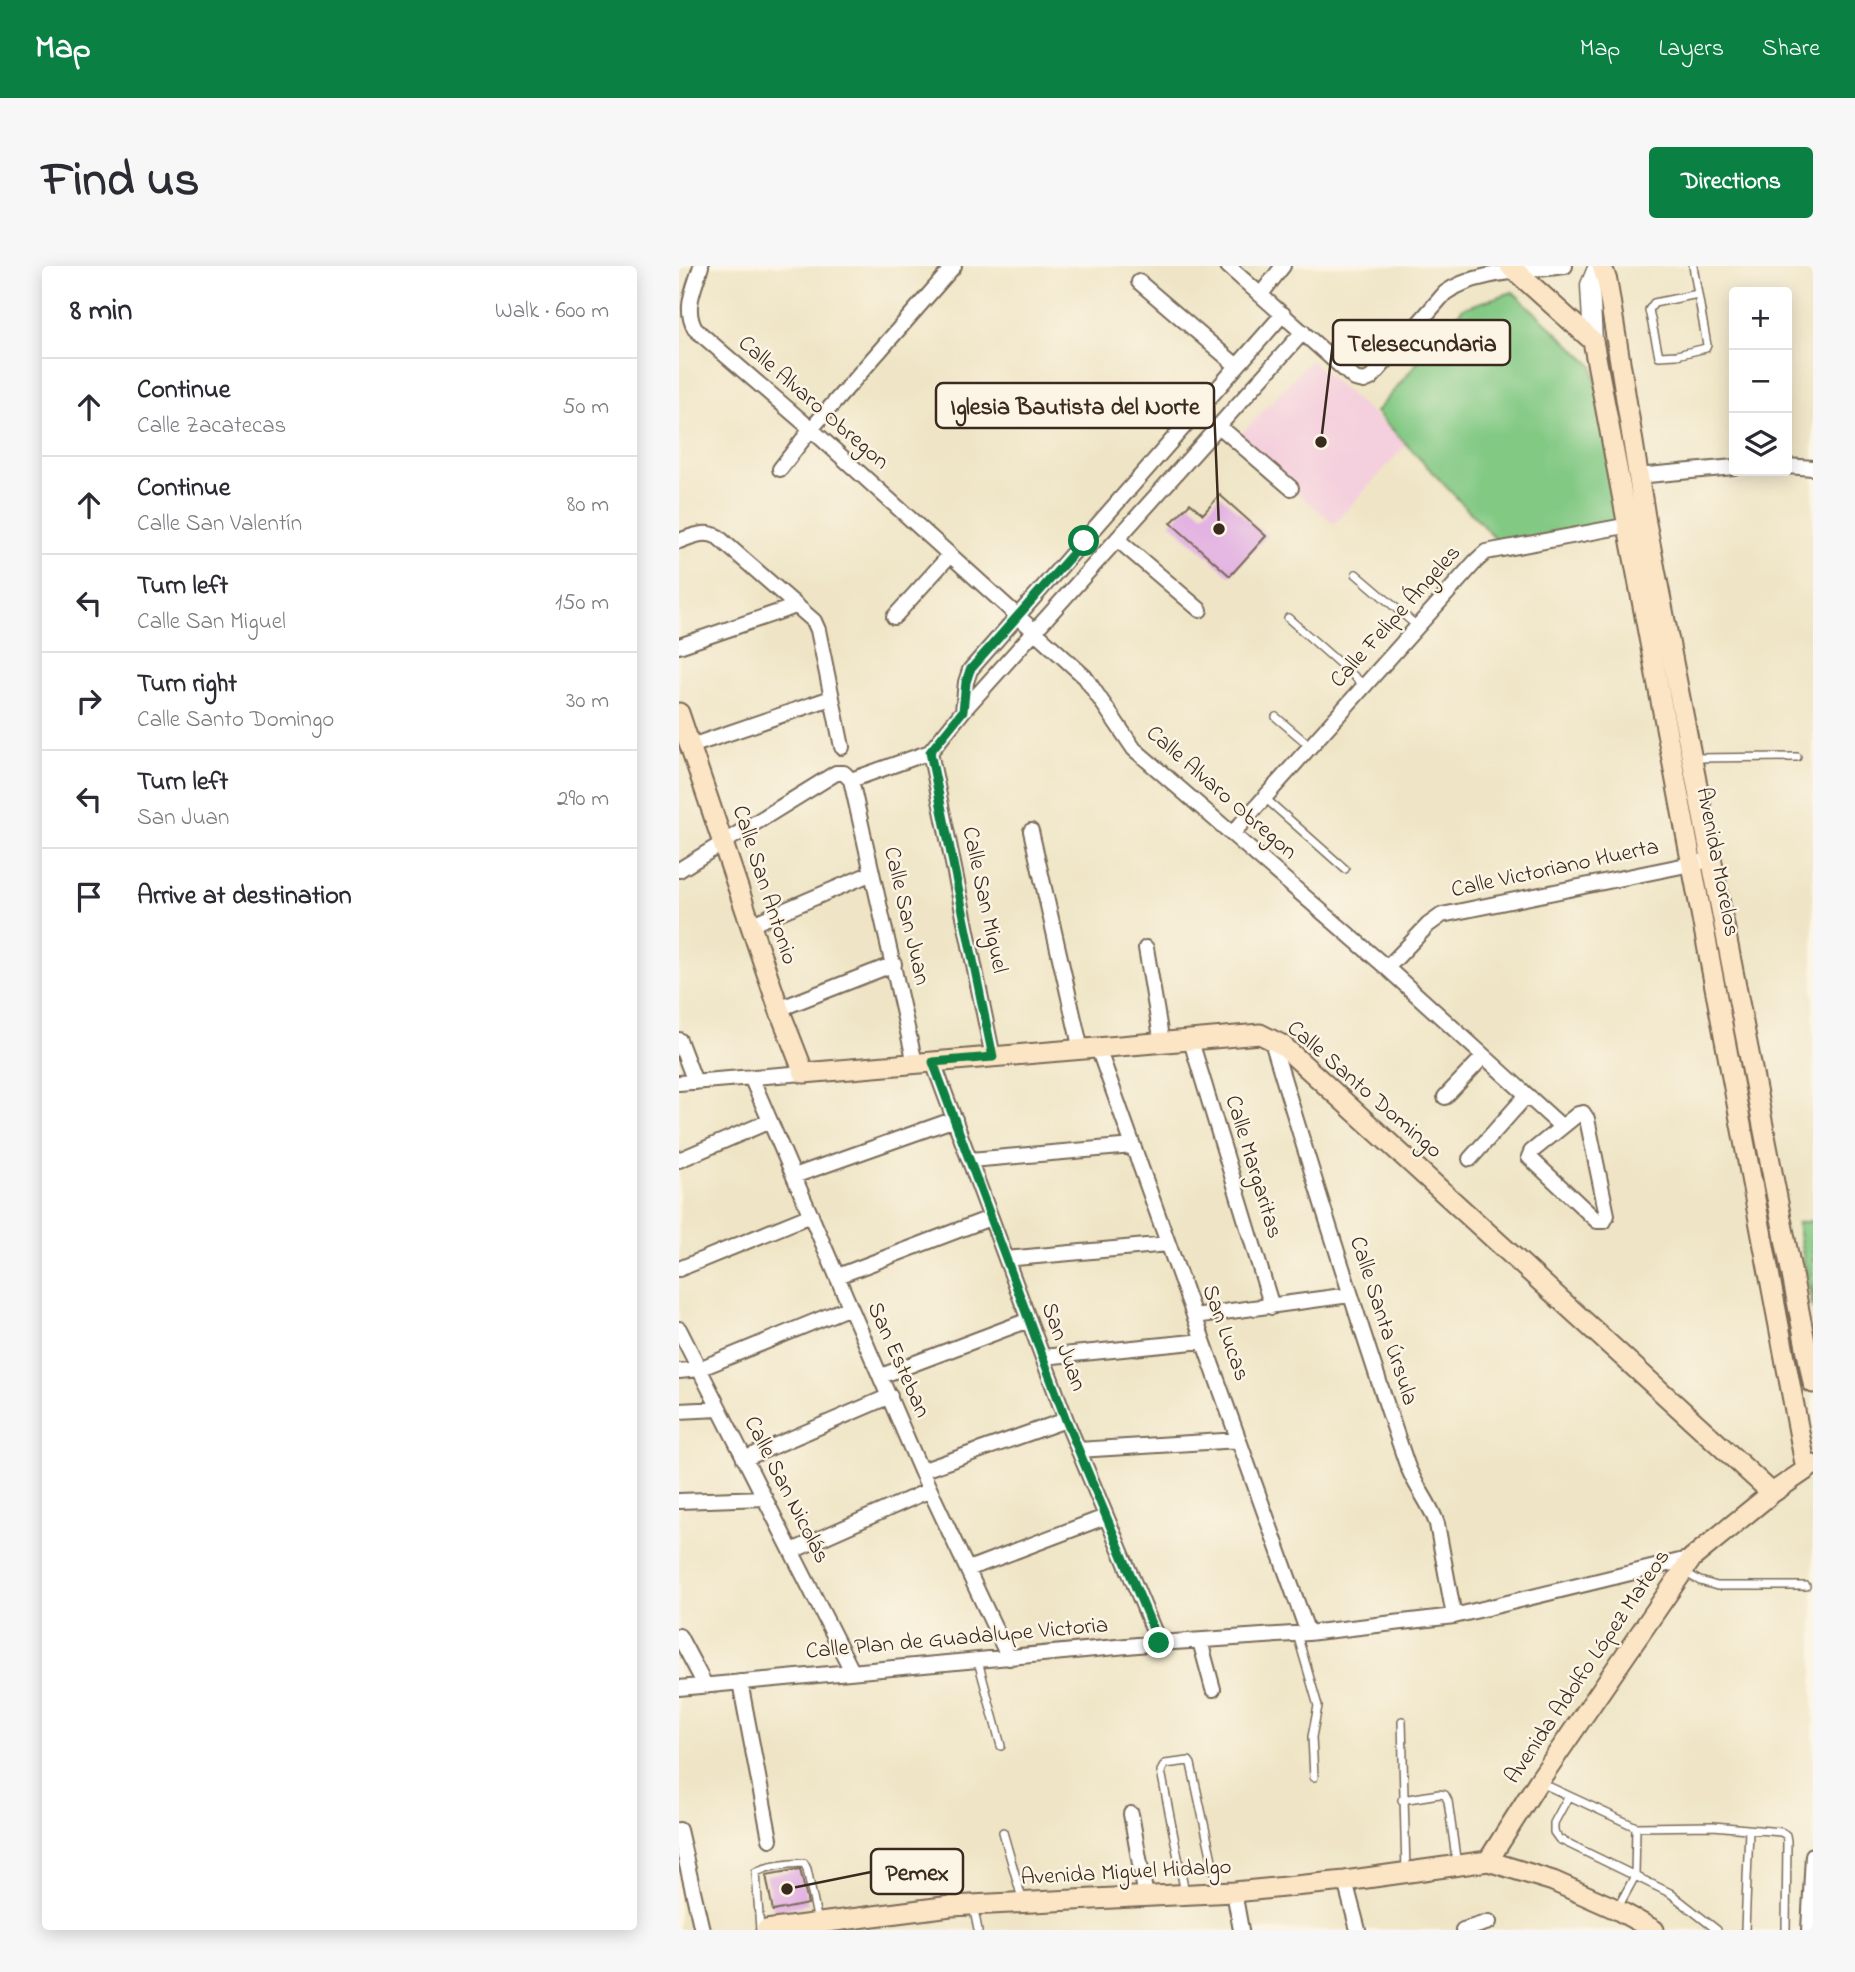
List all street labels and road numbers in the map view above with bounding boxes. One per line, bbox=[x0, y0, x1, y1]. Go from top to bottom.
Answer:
street label: Calle Alvaro Obregon bbox=[729, 328, 896, 479]
street label: Calle Felipe Ángeles bbox=[1322, 537, 1470, 697]
street label: Calle Alvaro Obregon bbox=[1137, 718, 1304, 869]
street label: Avenida Morelos bbox=[1686, 784, 1748, 940]
street label: Calle San Antonio bbox=[723, 801, 805, 969]
street label: Calle San Miguel bbox=[951, 824, 1016, 976]
street label: Calle Victoriano Huerta bbox=[1448, 831, 1662, 907]
street label: Calle San Juan bbox=[874, 844, 938, 988]
street label: Calle Santo Domingo bbox=[1278, 1013, 1449, 1168]
street label: Calle Margaritas bbox=[1215, 1091, 1290, 1243]
street label: Calle Santa Úrsula bbox=[1340, 1232, 1426, 1410]
street label: San Lucas bbox=[1192, 1280, 1258, 1386]
street label: San Esteban bbox=[858, 1297, 938, 1423]
street label: San Juan bbox=[1032, 1298, 1094, 1396]
street label: Calle San Nicolás bbox=[735, 1411, 837, 1569]
street label: Avenida Adolfo López Mateos bbox=[1497, 1543, 1679, 1791]
street label: Calle Plan de Guadalupe Victoria bbox=[804, 1609, 1110, 1669]
street label: Avenida Miguel Hidalgo bbox=[1020, 1851, 1232, 1896]

